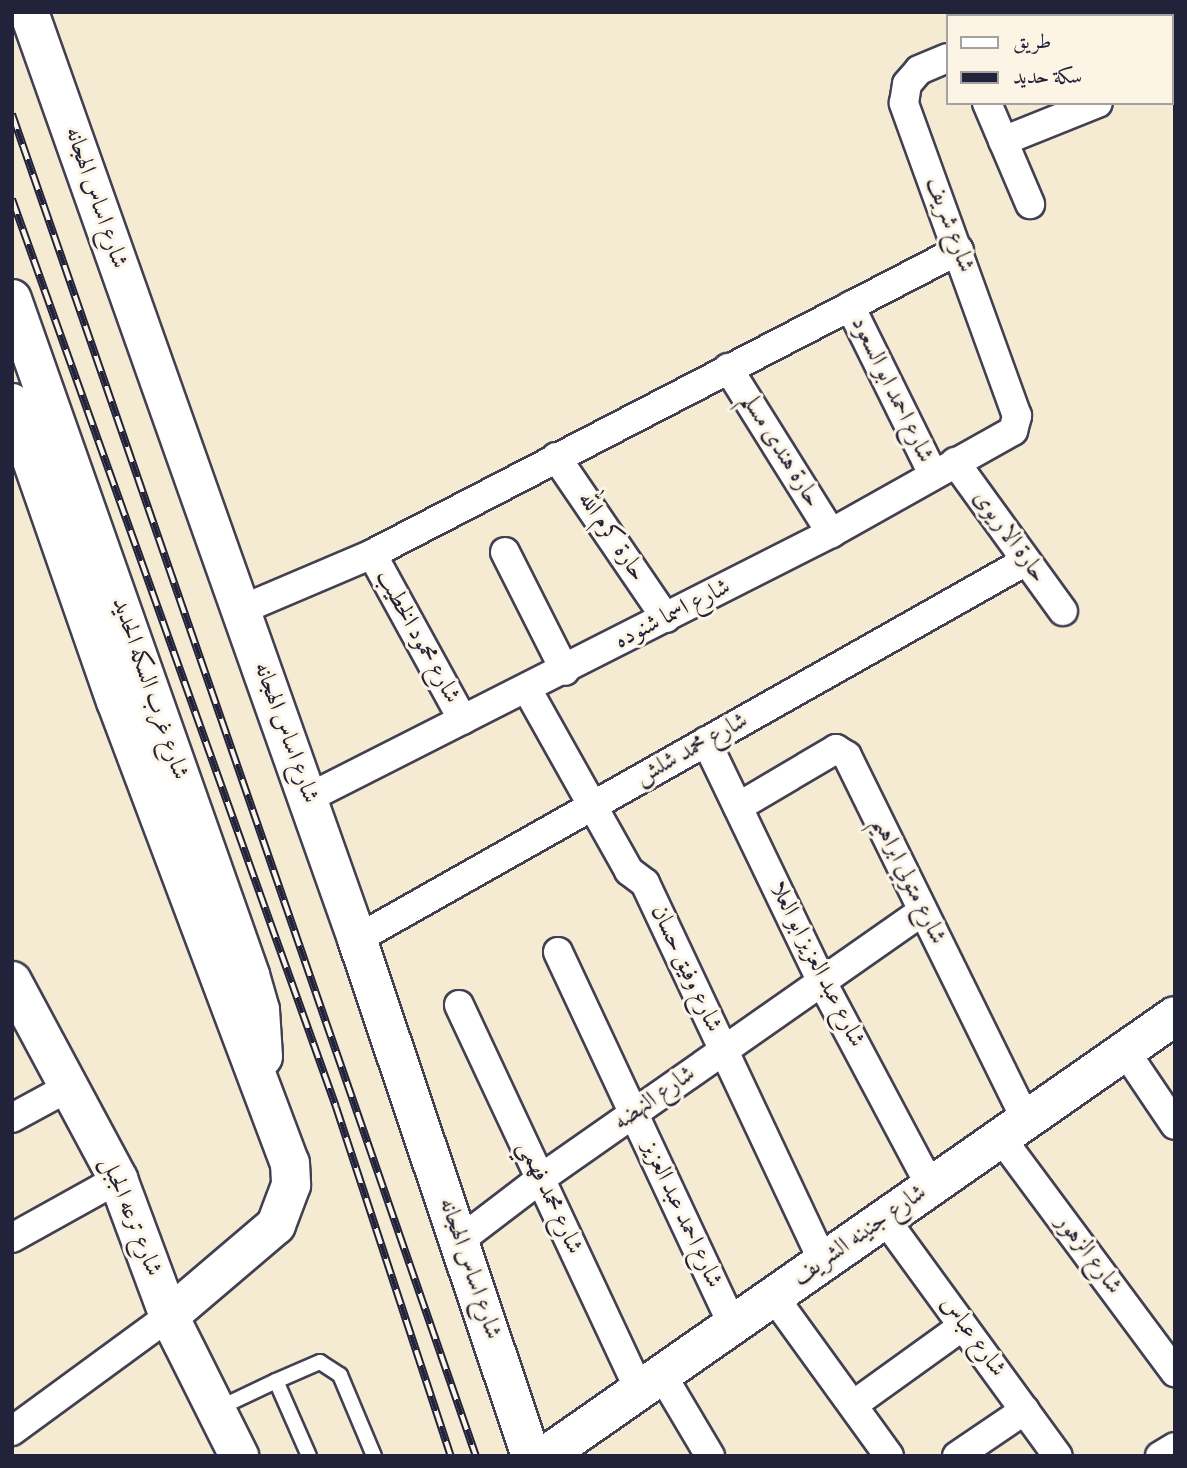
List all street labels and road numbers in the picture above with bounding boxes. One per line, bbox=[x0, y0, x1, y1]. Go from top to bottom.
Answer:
street label: شارع اساس الهجانه bbox=[57, 123, 133, 273]
street label: شارع شريف bbox=[918, 173, 980, 277]
street label: شارع احمد ابو السعود bbox=[843, 312, 939, 468]
street label: حارة هندى مسلم bbox=[734, 389, 826, 513]
street label: حارة الاريوى bbox=[966, 485, 1052, 589]
street label: حارة كرم الله bbox=[571, 487, 651, 587]
street label: شارع محمود الخطيب bbox=[368, 565, 466, 709]
street label: شارع اسما شنوده bbox=[610, 574, 736, 656]
street label: شارع غرب السكه الحديد bbox=[104, 594, 194, 784]
street label: شارع اساس الهجانه bbox=[246, 659, 324, 807]
street label: شارع محمد شلش bbox=[631, 707, 753, 793]
street label: شارع متولي ابراهيم bbox=[865, 813, 951, 949]
street label: شارع عبد العزيز ابو العلا bbox=[762, 877, 870, 1053]
street label: شارع وفيق حسان bbox=[643, 901, 727, 1037]
street label: شارع النهضه bbox=[609, 1060, 701, 1138]
street label: شارع محمد فهمي bbox=[510, 1137, 588, 1259]
street label: شارع احمد عبد العزيز bbox=[634, 1137, 728, 1293]
street label: شارع ترعه الجبل bbox=[93, 1153, 167, 1281]
street label: شارع جنينه الشريف bbox=[787, 1179, 933, 1293]
street label: شارع اساس الهجانه bbox=[431, 1194, 507, 1344]
street label: شارع الزهور bbox=[1049, 1209, 1127, 1301]
street label: شارع عباس bbox=[933, 1291, 1011, 1383]

